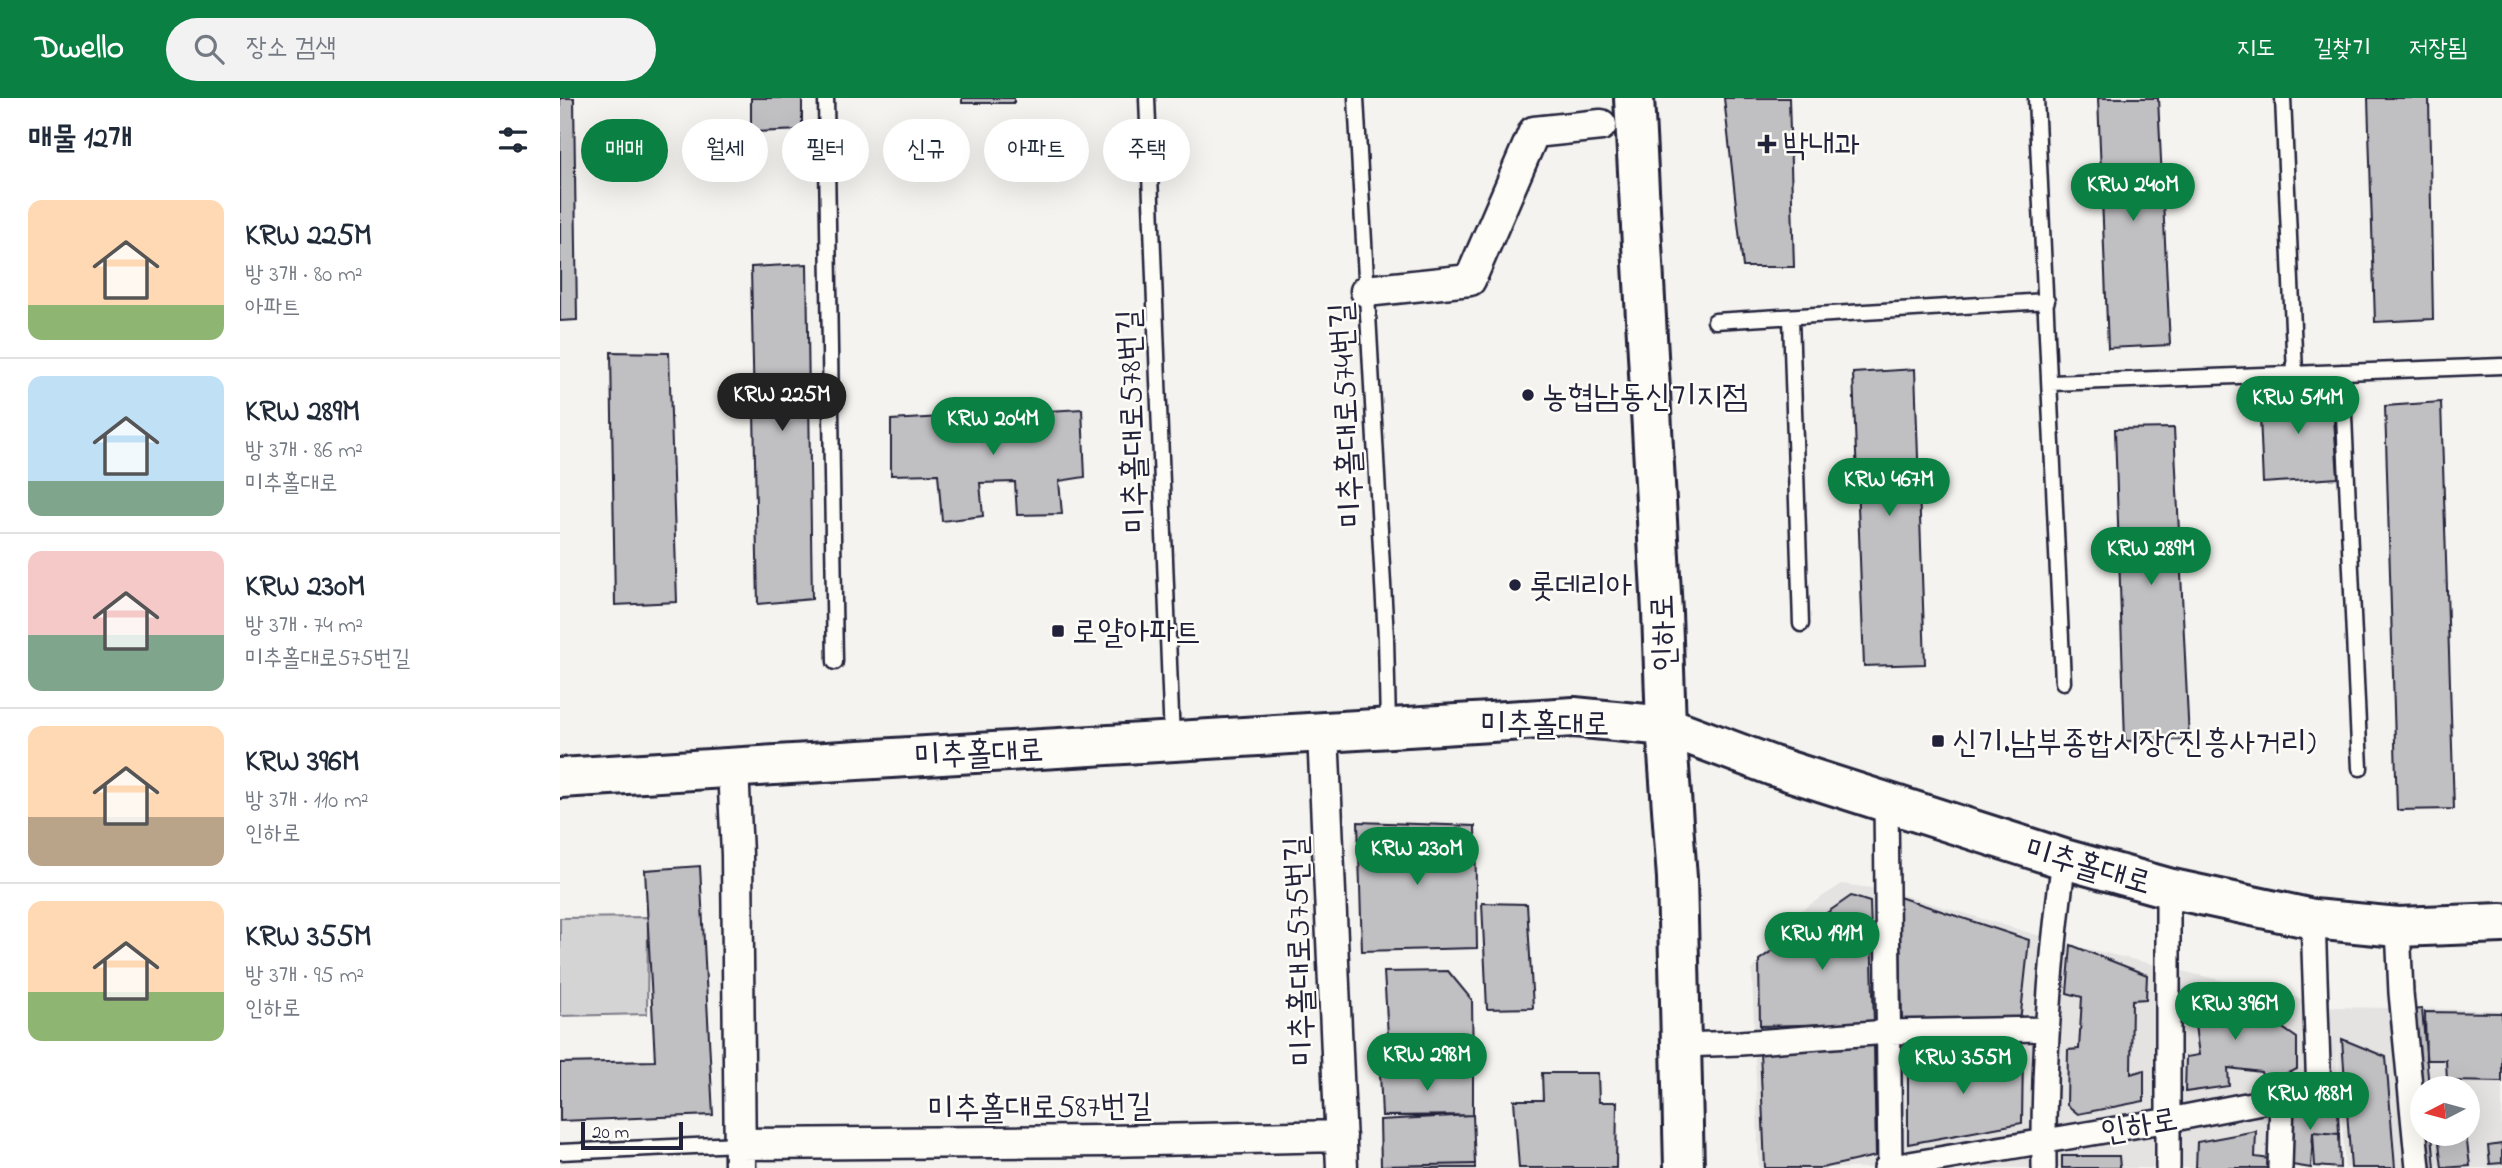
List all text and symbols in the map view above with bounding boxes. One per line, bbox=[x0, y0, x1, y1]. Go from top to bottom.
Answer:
search box bbox=[166, 18, 656, 81]
text: Dwello bbox=[35, 25, 124, 73]
icon: search bbox=[190, 30, 228, 68]
text: 장소 검색 bbox=[246, 30, 336, 68]
text: 지도 bbox=[2237, 32, 2275, 67]
text: 길찾기 bbox=[2313, 32, 2371, 67]
text: 저장됨 bbox=[2409, 32, 2467, 67]
text: 매물 12개 bbox=[28, 118, 132, 162]
chip: 매매 bbox=[581, 119, 668, 182]
chip: 월세 bbox=[682, 119, 768, 182]
chip: 필터 bbox=[782, 119, 869, 182]
chip: 신규 bbox=[883, 119, 970, 182]
chip: 아파트 bbox=[984, 119, 1089, 182]
chip: 주택 bbox=[1103, 119, 1190, 182]
icon: filters bbox=[494, 121, 532, 159]
place label: 박내과 bbox=[1783, 124, 1860, 171]
marker: 박내과 bbox=[1757, 134, 1777, 154]
pin: KRW 240M bbox=[2061, 164, 2205, 223]
text: KRW 240M bbox=[2087, 169, 2179, 202]
text: KRW 225M bbox=[245, 215, 372, 259]
icon: home bbox=[84, 228, 168, 312]
text: 방 3개 · 80 m² bbox=[245, 259, 363, 292]
text: 아파트 bbox=[245, 292, 301, 325]
street label: 미추홀대로574번길 bbox=[1319, 301, 1378, 528]
street label: 미추홀대로578번길 bbox=[1107, 308, 1162, 534]
pin: KRW 225M bbox=[710, 374, 854, 433]
place label: 농협남동신기지점 bbox=[1542, 375, 1748, 422]
pin: KRW 514M bbox=[2226, 376, 2370, 436]
text: KRW 225M bbox=[733, 379, 831, 412]
text: KRW 514M bbox=[2252, 382, 2344, 415]
marker: 농협남동신기지점 bbox=[1520, 387, 1536, 403]
text: KRW 289M bbox=[245, 391, 360, 435]
pin: KRW 204M bbox=[921, 398, 1065, 457]
text: KRW 204M bbox=[947, 403, 1039, 436]
icon: home bbox=[84, 404, 168, 488]
text: 방 3개 · 86 m² bbox=[245, 435, 363, 468]
pin: KRW 467M bbox=[1817, 458, 1961, 518]
text: KRW 467M bbox=[1844, 464, 1934, 497]
text: 미추홀대로 bbox=[245, 468, 338, 501]
pin: KRW 289M bbox=[2079, 528, 2223, 587]
text: KRW 289M bbox=[2107, 533, 2195, 566]
place label: 롯데리아 bbox=[1529, 565, 1632, 612]
text: KRW 230M bbox=[245, 566, 365, 610]
marker: 롯데리아 bbox=[1507, 577, 1523, 593]
icon: home bbox=[84, 579, 168, 663]
street label: 인하로 bbox=[1641, 593, 1690, 672]
text: 방 3개 · 74 m² bbox=[245, 610, 363, 643]
place label: 로얄아파트 bbox=[1072, 611, 1201, 658]
marker: 로얄아파트 bbox=[1050, 623, 1066, 639]
text: 미추홀대로575번길 bbox=[245, 643, 410, 676]
street label: 미추홀대로 bbox=[1481, 703, 1609, 750]
place label: 신기.남부종합시장(진흥사거리) bbox=[1952, 721, 2316, 768]
street label: 미추홀대로 bbox=[914, 729, 1045, 782]
marker: 신기.남부종합시장(진흥사거리) bbox=[1930, 733, 1946, 749]
text: KRW 396M bbox=[245, 741, 360, 785]
icon: home bbox=[84, 754, 168, 838]
text: 방 3개 · 110 m² bbox=[245, 785, 369, 818]
text: 인하로 bbox=[245, 818, 301, 851]
pin: KRW 230M bbox=[1345, 828, 1489, 887]
street label: 미추홀대로 bbox=[2020, 828, 2156, 909]
text: KRW 230M bbox=[1371, 833, 1463, 866]
street label: 미추홀대로575번길 bbox=[1274, 835, 1329, 1067]
pin: KRW 191M bbox=[1750, 912, 1894, 972]
text: KRW 355M bbox=[245, 916, 372, 960]
text: KRW 191M bbox=[1781, 918, 1863, 951]
icon: home bbox=[84, 929, 168, 1013]
text: 방 3개 · 95 m² bbox=[245, 960, 364, 993]
pin: KRW 396M bbox=[2163, 982, 2307, 1042]
text: KRW 396M bbox=[2191, 988, 2279, 1021]
text: 인하로 bbox=[245, 993, 301, 1026]
pin: KRW 298M bbox=[1355, 1034, 1499, 1093]
pin: KRW 355M bbox=[1891, 1037, 2035, 1096]
text: KRW 298M bbox=[1383, 1039, 1471, 1072]
text: KRW 355M bbox=[1914, 1042, 2012, 1075]
pin: KRW 188M bbox=[2238, 1072, 2382, 1132]
north arrow bbox=[2410, 1076, 2480, 1146]
map controls bbox=[2410, 1076, 2480, 1146]
text: KRW 188M bbox=[2267, 1078, 2353, 1111]
street label: 미추홀대로587번길 bbox=[928, 1084, 1152, 1135]
street label: 인하로 bbox=[2097, 1098, 2182, 1157]
scale bar bbox=[581, 1119, 682, 1151]
text: 20 m bbox=[592, 1120, 629, 1147]

